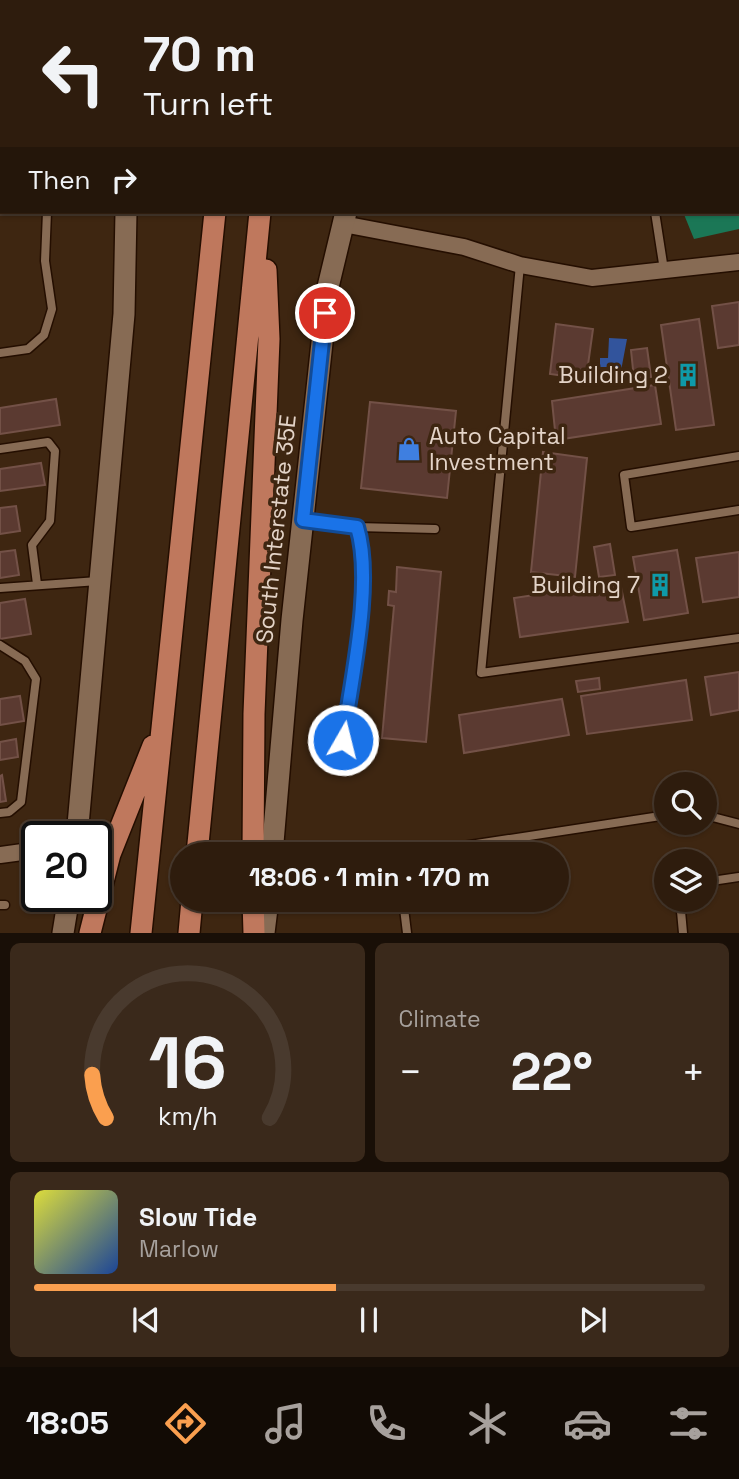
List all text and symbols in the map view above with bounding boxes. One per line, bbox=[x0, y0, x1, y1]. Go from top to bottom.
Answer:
text: 70 m bbox=[143, 23, 256, 85]
icon: left bbox=[28, 28, 119, 119]
text: Turn left bbox=[143, 84, 273, 124]
icon: right bbox=[105, 161, 143, 199]
text: Then bbox=[28, 163, 91, 197]
pin bbox=[295, 283, 355, 343]
icon: arrive bbox=[306, 294, 344, 332]
place label: Building 2 bbox=[558, 360, 668, 390]
building icon: Building 2 bbox=[674, 361, 702, 389]
street label: South Interstate 35E bbox=[249, 413, 303, 645]
place label: Auto Capital Investment bbox=[429, 421, 566, 477]
shop icon: Auto Capital Investment bbox=[395, 435, 423, 463]
place label: Building 7 bbox=[531, 570, 640, 600]
building icon: Building 7 bbox=[646, 571, 674, 599]
position arrow bbox=[306, 703, 380, 777]
map controls bbox=[654, 772, 717, 912]
button: search bbox=[654, 772, 717, 835]
speed limit sign: 20 bbox=[21, 821, 112, 912]
button: layers bbox=[654, 849, 717, 912]
text: 18:06 · 1 min · 170 m bbox=[249, 860, 490, 894]
text: Climate bbox=[399, 1004, 481, 1034]
text: 16 bbox=[148, 1017, 226, 1110]
text: 22° bbox=[511, 1039, 593, 1105]
text: − bbox=[399, 1048, 422, 1096]
text: + bbox=[681, 1048, 705, 1096]
text: km/h bbox=[157, 1100, 217, 1132]
text: Slow Tide bbox=[139, 1200, 257, 1234]
text: Marlow bbox=[139, 1234, 219, 1264]
icon: previous bbox=[127, 1301, 165, 1339]
icon: pause bbox=[350, 1301, 388, 1339]
icon: next bbox=[574, 1301, 612, 1339]
icon: directions bbox=[161, 1399, 210, 1448]
icon: music bbox=[261, 1399, 310, 1448]
icon: phone bbox=[362, 1399, 411, 1448]
icon: climate bbox=[463, 1399, 512, 1448]
icon: car bbox=[563, 1399, 612, 1448]
icon: filters bbox=[664, 1399, 713, 1448]
text: 18:05 bbox=[26, 1403, 109, 1443]

